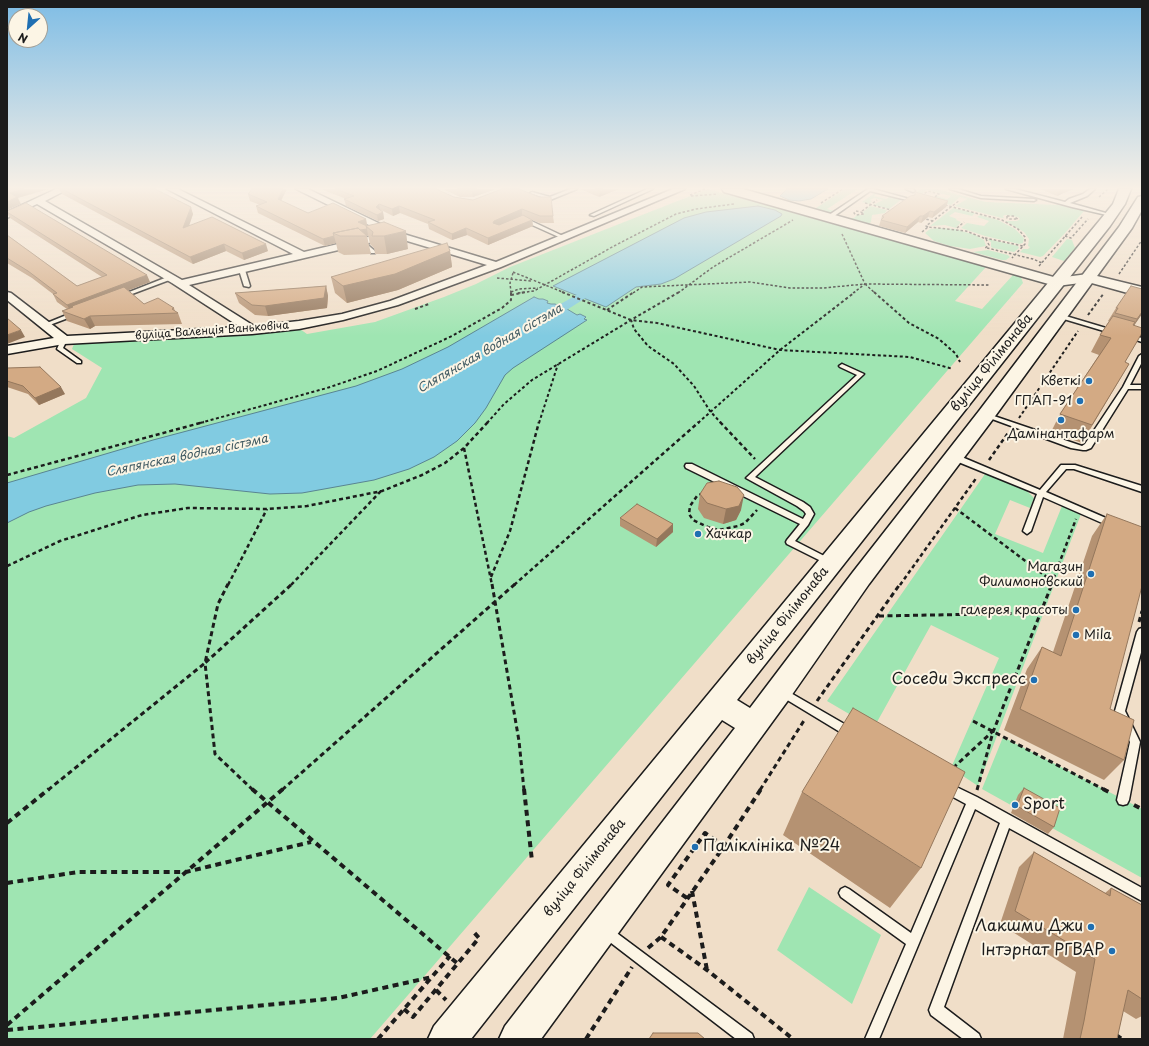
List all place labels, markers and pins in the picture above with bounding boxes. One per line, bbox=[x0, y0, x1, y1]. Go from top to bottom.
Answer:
place label: Кветкі bbox=[1040, 373, 1081, 389]
marker: Кветкі bbox=[1084, 376, 1094, 386]
place label: ГПАП-91 bbox=[1015, 393, 1072, 409]
marker: ГПАП-91 bbox=[1075, 396, 1085, 406]
marker: Дамінантафарм bbox=[1056, 415, 1066, 425]
place label: Дамінантафарм bbox=[1007, 426, 1115, 442]
place label: Хачкар bbox=[706, 526, 752, 542]
marker: Хачкар bbox=[693, 529, 703, 539]
place label: Магазин Филимоновский bbox=[979, 559, 1083, 590]
marker: Магазин Филимоновский bbox=[1086, 569, 1096, 579]
place label: галерея красоты bbox=[960, 602, 1068, 618]
marker: галерея красоты bbox=[1071, 605, 1081, 615]
place label: Mila bbox=[1084, 627, 1111, 643]
marker: Mila bbox=[1071, 630, 1081, 640]
place label: Соседи Экспресс bbox=[892, 670, 1026, 690]
marker: Соседи Экспресс bbox=[1029, 675, 1039, 685]
place label: Sport bbox=[1023, 795, 1065, 815]
marker: Sport bbox=[1010, 800, 1020, 810]
place label: Паліклініка №24 bbox=[703, 837, 840, 857]
marker: Паліклініка №24 bbox=[690, 842, 700, 852]
place label: Лакшми Джи bbox=[975, 917, 1083, 937]
marker: Лакшми Джи bbox=[1086, 922, 1096, 932]
place label: Інтэрнат РГВАР bbox=[981, 941, 1104, 961]
marker: Інтэрнат РГВАР bbox=[1107, 946, 1117, 956]

